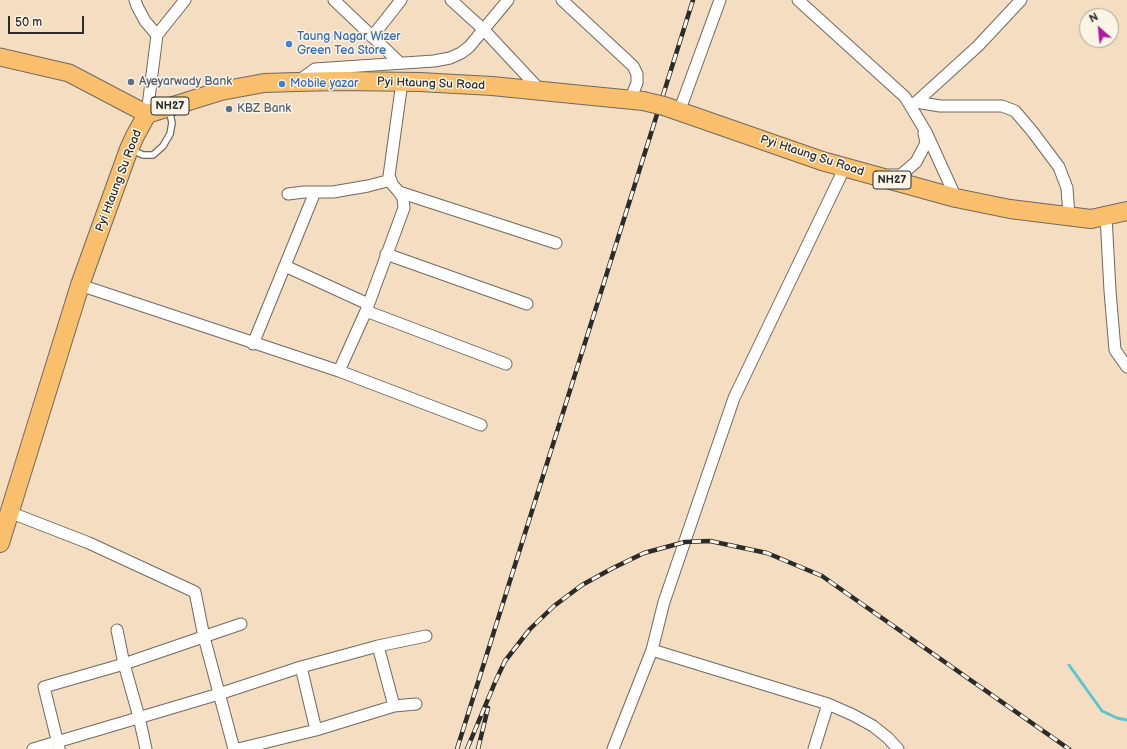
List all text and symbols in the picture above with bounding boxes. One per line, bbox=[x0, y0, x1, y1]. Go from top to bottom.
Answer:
scale bar bbox=[10, 8, 86, 34]
north arrow bbox=[1079, 8, 1119, 48]
text: N bbox=[1087, 10, 1100, 25]
text: 50 m bbox=[15, 15, 42, 30]
place label: Taung Nagar Wizer Green Tea Store bbox=[297, 30, 401, 58]
marker: Taung Nagar Wizer Green Tea Store bbox=[284, 39, 294, 49]
place label: Ayeyarwady Bank bbox=[139, 75, 232, 89]
street label: Pyi Htaung Su Road bbox=[377, 75, 485, 93]
marker: Ayeyarwady Bank bbox=[126, 77, 136, 87]
place label: Mobile yazar bbox=[290, 77, 358, 91]
marker: Mobile yazar bbox=[277, 79, 287, 89]
road number: NH27 bbox=[151, 97, 189, 115]
place label: KBZ Bank bbox=[237, 102, 291, 116]
marker: KBZ Bank bbox=[224, 104, 234, 114]
street label: Pyi Htaung Su Road bbox=[93, 128, 145, 234]
street label: Pyi Htaung Su Road bbox=[758, 132, 866, 180]
road number: NH27 bbox=[873, 171, 911, 189]

